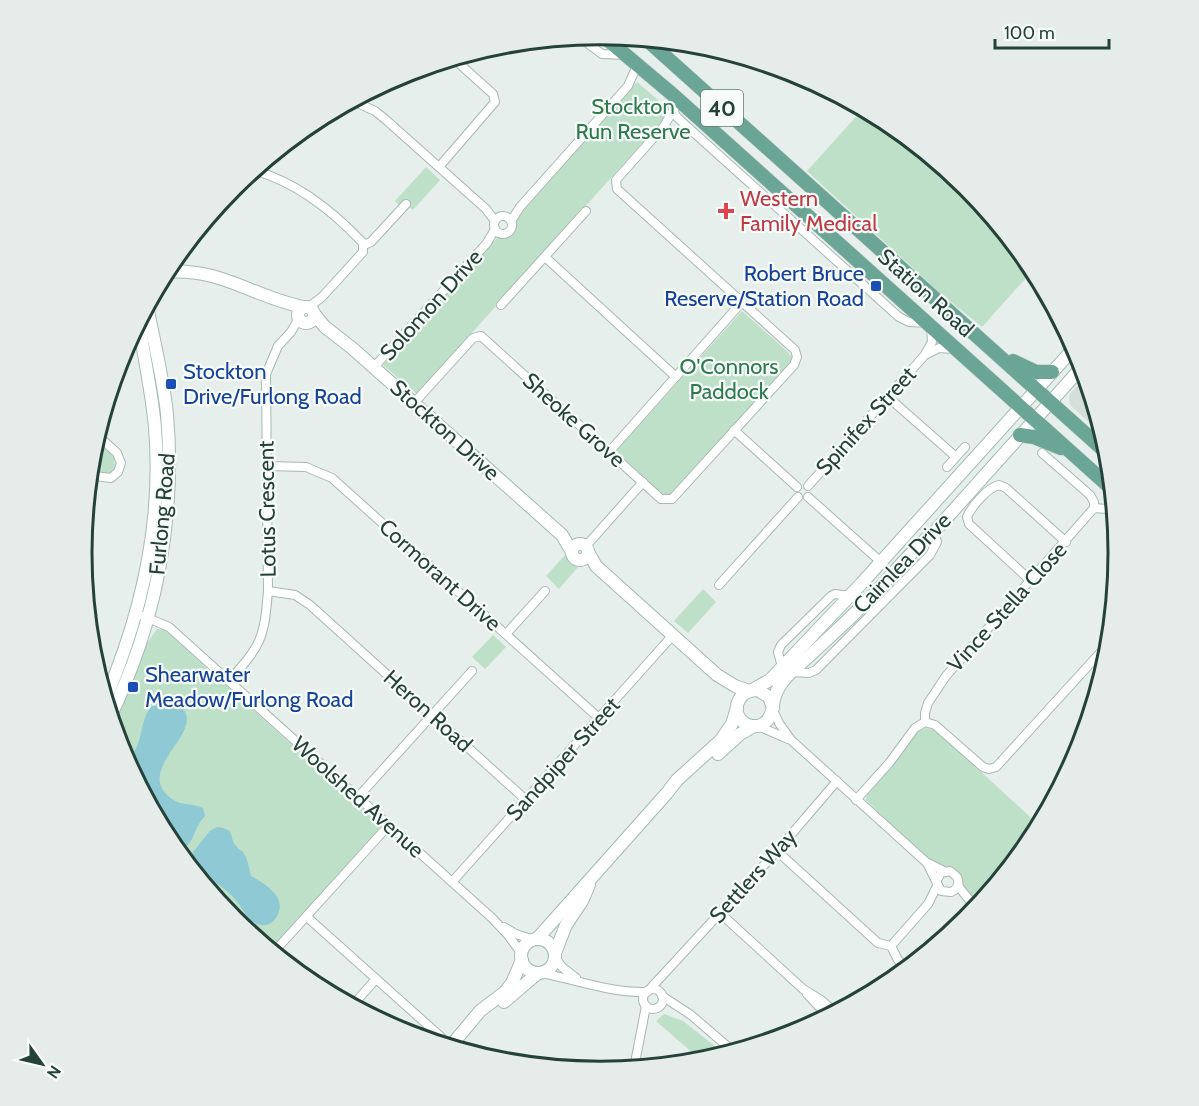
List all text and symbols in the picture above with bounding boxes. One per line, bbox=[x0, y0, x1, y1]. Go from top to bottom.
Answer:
scale bar bbox=[995, 12, 1109, 50]
text: 100 m bbox=[1004, 22, 1055, 44]
road number: 40 bbox=[701, 90, 743, 126]
park label: Stockton Run Reserve bbox=[575, 93, 691, 145]
place label: Western Family Medical bbox=[740, 185, 878, 237]
marker: Western Family Medical bbox=[717, 202, 735, 220]
street label: Station Road bbox=[873, 243, 979, 343]
street label: Solomon Drive bbox=[374, 244, 488, 366]
place label: Robert Bruce Reserve/Station Road bbox=[664, 260, 864, 312]
marker: Robert Bruce Reserve/Station Road bbox=[869, 279, 883, 293]
park label: O'Connors Paddock bbox=[680, 353, 778, 405]
place label: Stockton Drive/Furlong Road bbox=[183, 358, 362, 410]
street label: Spinifex Street bbox=[810, 361, 922, 481]
street label: Sheoke Grove bbox=[517, 367, 631, 473]
street label: Stockton Drive bbox=[385, 374, 505, 486]
marker: Stockton Drive/Furlong Road bbox=[164, 377, 178, 391]
street label: Lotus Crescent bbox=[252, 440, 282, 578]
street label: Furlong Road bbox=[143, 452, 181, 576]
street label: Cairnlea Drive bbox=[847, 507, 957, 619]
street label: Cormorant Drive bbox=[373, 513, 507, 637]
street label: Vince Stella Close bbox=[942, 536, 1072, 678]
place label: Shearwater Meadow/Furlong Road bbox=[145, 661, 353, 713]
street label: Heron Road bbox=[378, 664, 478, 758]
marker: Shearwater Meadow/Furlong Road bbox=[126, 680, 140, 694]
street label: Sandpiper Street bbox=[501, 691, 626, 826]
street label: Woolshed Avenue bbox=[286, 731, 430, 863]
street label: Settlers Way bbox=[704, 823, 802, 929]
north arrow bbox=[12, 1034, 72, 1094]
text: N bbox=[43, 1062, 65, 1082]

